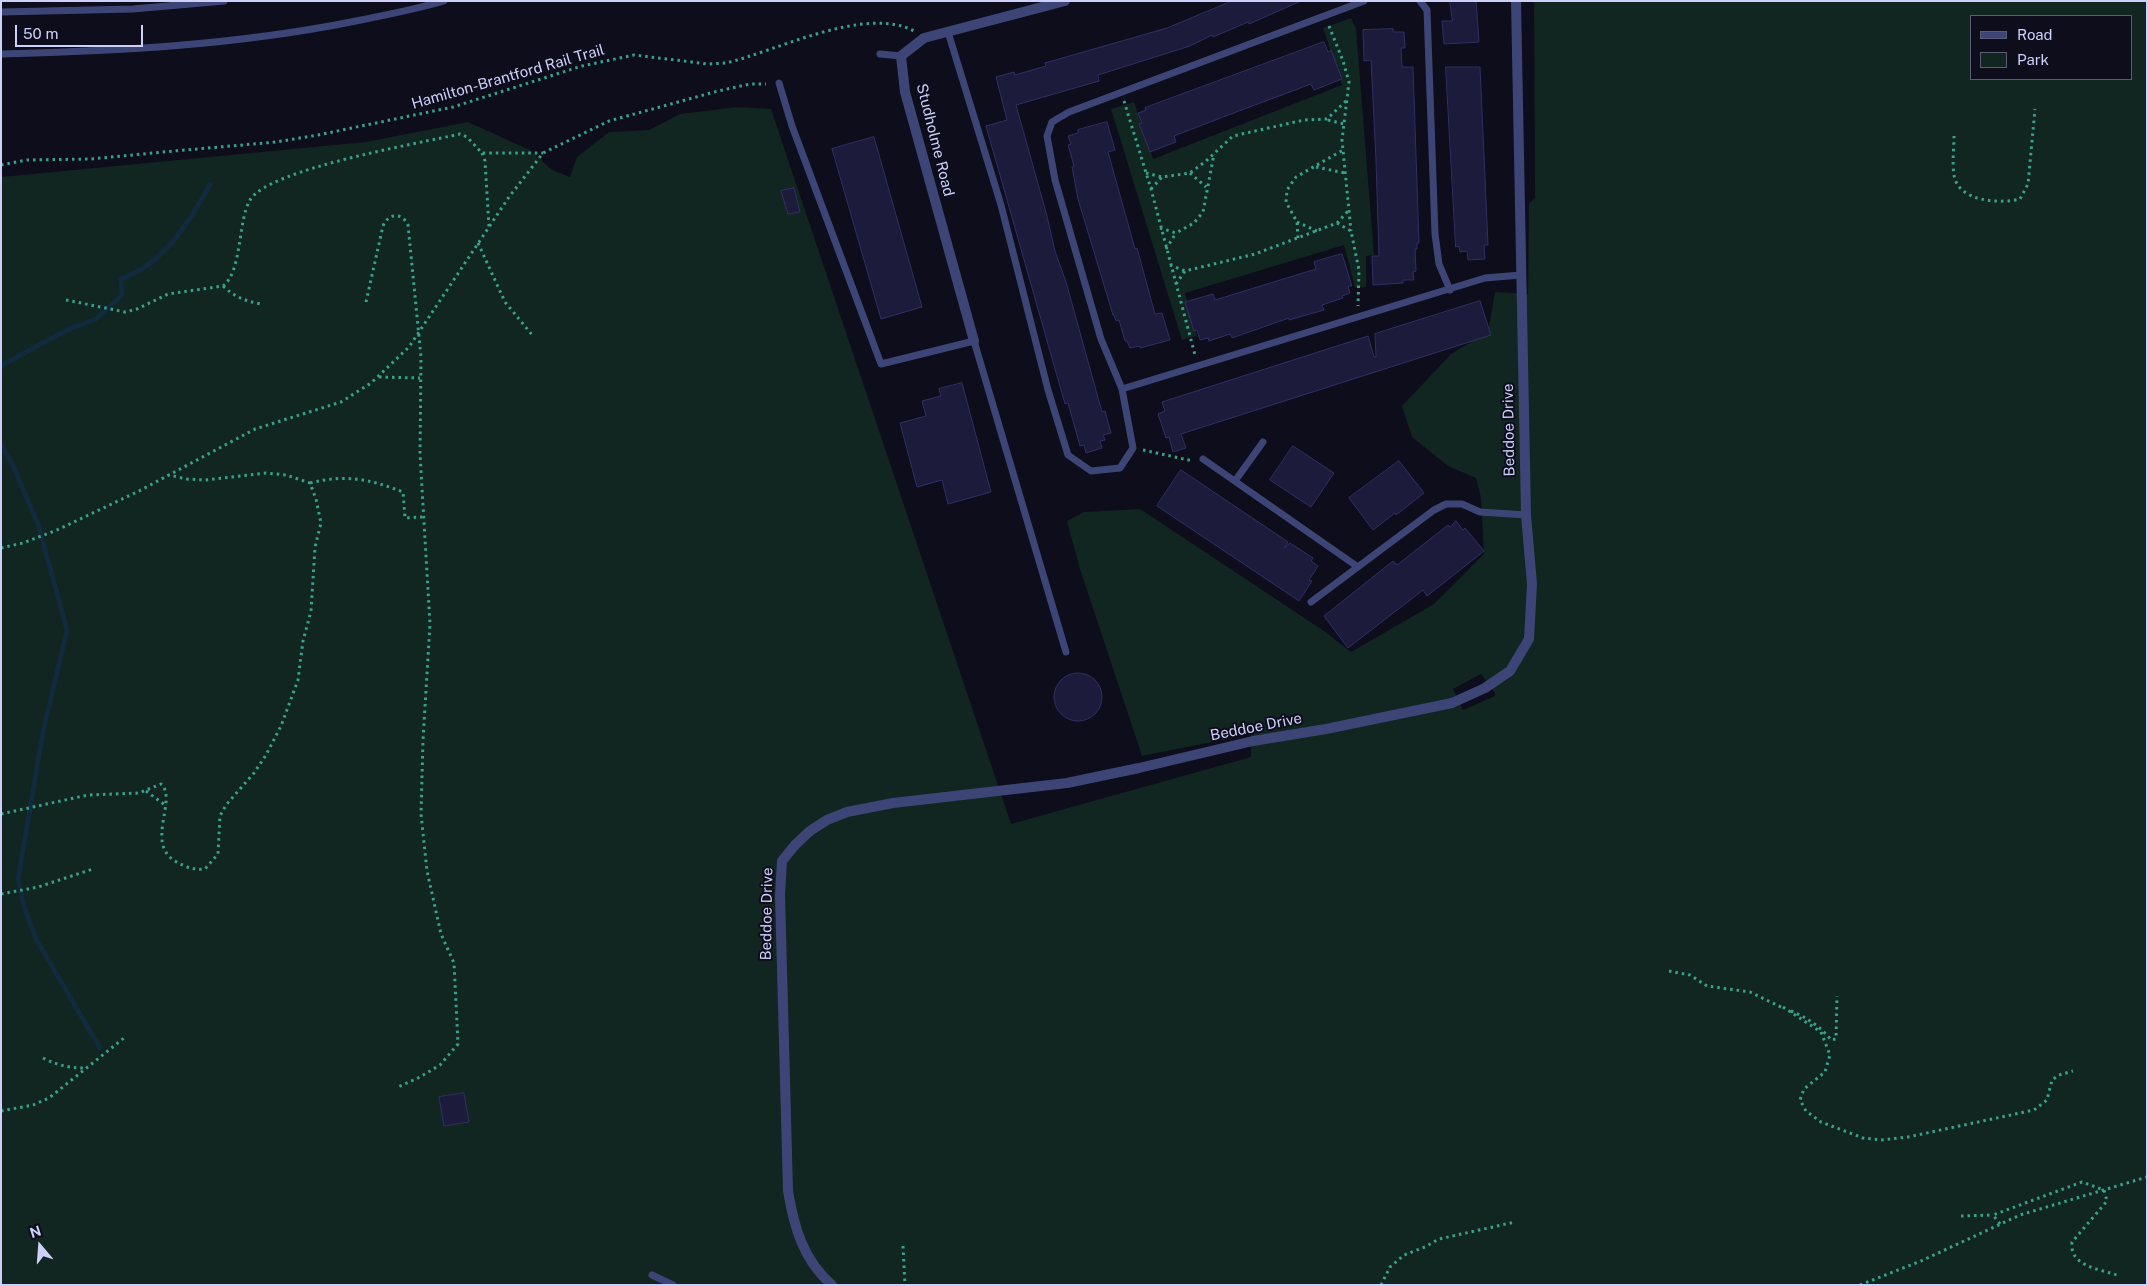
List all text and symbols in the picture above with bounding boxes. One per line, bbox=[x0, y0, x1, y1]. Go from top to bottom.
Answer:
scale bar bbox=[18, 15, 145, 47]
legend bbox=[1970, 15, 2133, 80]
text: 50 m bbox=[23, 25, 58, 42]
text: Road bbox=[2017, 26, 2053, 43]
street label: Hamilton-Brantford Rail Trail bbox=[409, 41, 607, 113]
text: Park bbox=[2017, 51, 2049, 68]
street label: Studholme Road bbox=[912, 82, 958, 198]
street label: Beddoe Drive bbox=[1499, 383, 1519, 477]
street label: Beddoe Drive bbox=[1209, 709, 1303, 745]
street label: Beddoe Drive bbox=[757, 867, 777, 961]
north arrow bbox=[15, 1221, 65, 1271]
text: N bbox=[28, 1222, 43, 1241]

